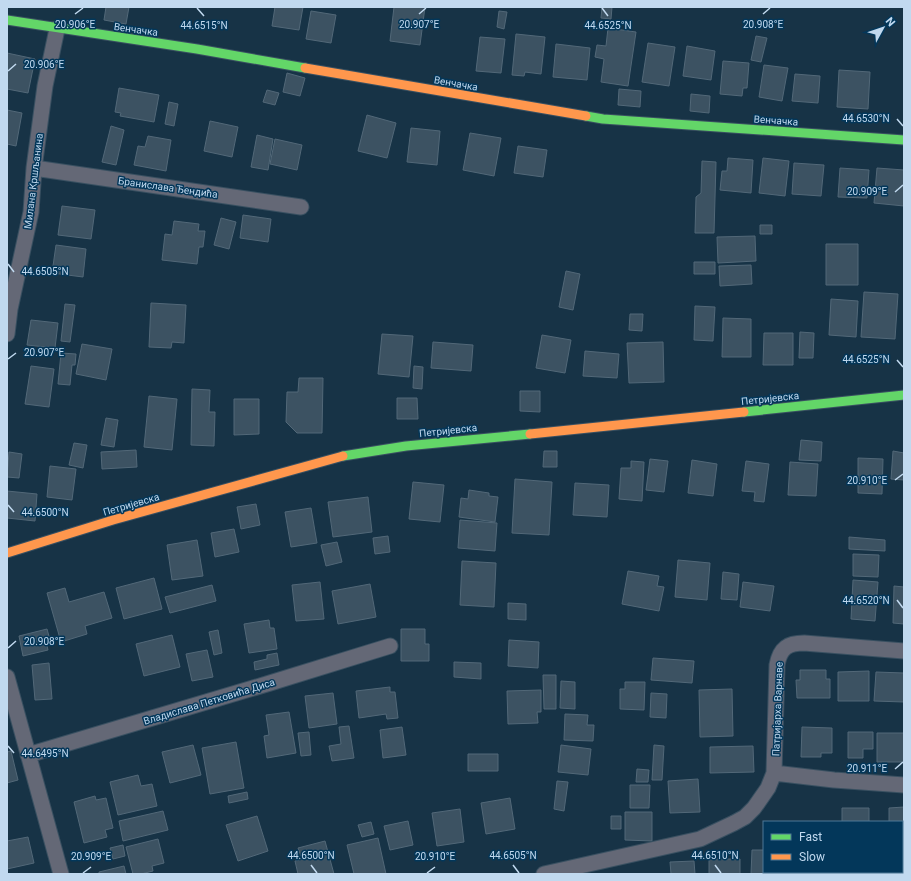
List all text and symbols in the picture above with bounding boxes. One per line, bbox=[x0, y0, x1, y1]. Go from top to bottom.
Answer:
north arrow bbox=[863, 8, 903, 48]
text: N bbox=[883, 15, 898, 29]
text: 20.906°E bbox=[55, 19, 95, 30]
text: 20.907°E bbox=[399, 19, 439, 30]
text: 20.908°E bbox=[743, 19, 783, 30]
text: 44.6515°N bbox=[180, 20, 228, 31]
text: 44.6525°N bbox=[584, 20, 632, 31]
street label: Венчачка bbox=[113, 21, 159, 38]
text: 20.906°E bbox=[24, 59, 64, 70]
street label: Венчачка bbox=[433, 74, 479, 93]
street label: Венчачка bbox=[753, 113, 799, 128]
text: 44.6530°N bbox=[842, 113, 890, 124]
street label: Милана Кршљанина bbox=[22, 133, 45, 229]
street label: Бранислава Ђендића bbox=[118, 175, 218, 200]
text: 20.909°E bbox=[847, 186, 887, 197]
text: 44.6505°N bbox=[21, 266, 69, 277]
text: 20.907°E bbox=[24, 347, 64, 358]
text: 44.6525°N bbox=[842, 354, 890, 365]
street label: Петријевска bbox=[741, 390, 800, 407]
street label: Петријевска bbox=[419, 422, 478, 439]
text: 20.910°E bbox=[847, 475, 887, 486]
street label: Петријевска bbox=[102, 491, 161, 518]
text: 44.6500°N bbox=[21, 507, 69, 518]
text: 44.6520°N bbox=[842, 595, 890, 606]
text: 20.908°E bbox=[24, 636, 64, 647]
street label: Патријарха Варнаве bbox=[770, 662, 785, 756]
street label: Владислава Петковића Диса bbox=[142, 676, 276, 727]
text: 44.6495°N bbox=[21, 748, 69, 759]
text: 20.911°E bbox=[847, 763, 887, 774]
legend bbox=[763, 821, 903, 873]
text: Fast bbox=[799, 830, 822, 844]
text: 44.6500°N bbox=[287, 850, 335, 861]
text: 44.6505°N bbox=[489, 850, 537, 861]
text: 44.6510°N bbox=[691, 850, 739, 861]
text: Slow bbox=[799, 850, 825, 864]
text: 20.909°E bbox=[71, 851, 111, 862]
text: 20.910°E bbox=[415, 851, 455, 862]

